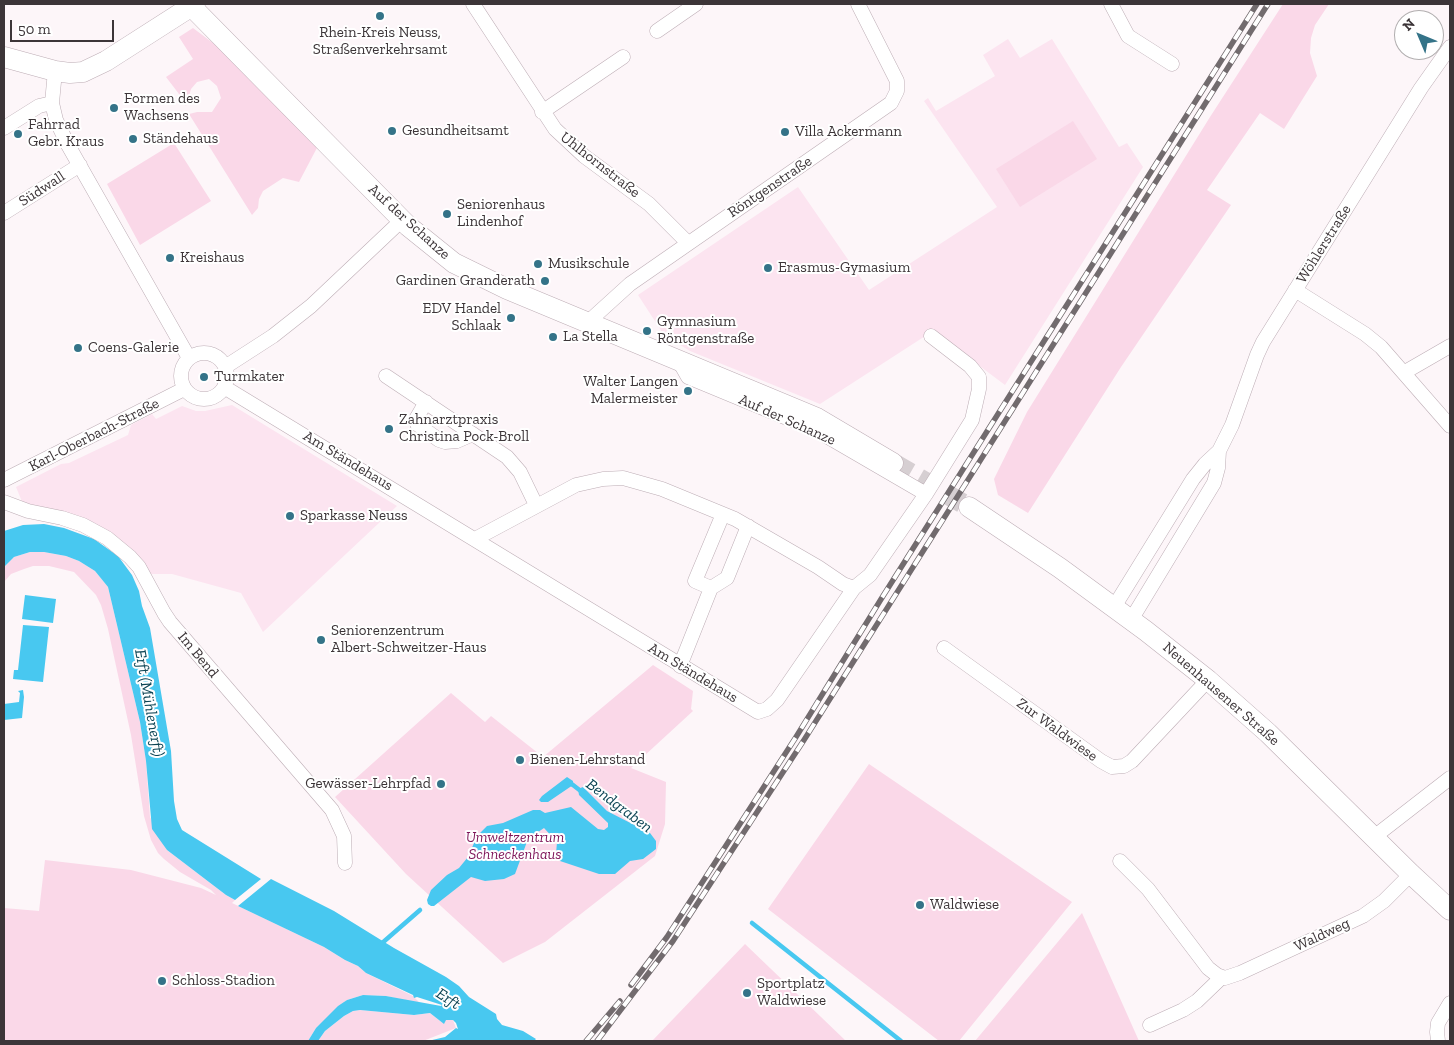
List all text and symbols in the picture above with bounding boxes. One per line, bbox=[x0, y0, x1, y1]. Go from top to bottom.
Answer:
scale bar bbox=[12, 10, 116, 42]
marker: Rhein-Kreis Neuss, Straßenverkehrsamt bbox=[374, 10, 386, 22]
north arrow bbox=[1394, 10, 1444, 60]
text: N bbox=[1399, 15, 1419, 35]
text: 50 m bbox=[18, 20, 51, 38]
place label: Rhein-Kreis Neuss, Straßenverkehrsamt bbox=[313, 24, 447, 59]
place label: Formen des Wachsens bbox=[124, 90, 200, 125]
marker: Formen des Wachsens bbox=[108, 102, 120, 114]
place label: Fahrrad Gebr. Kraus bbox=[28, 116, 104, 151]
place label: Gesundheitsamt bbox=[402, 122, 509, 140]
place label: Villa Ackermann bbox=[795, 123, 902, 141]
marker: Gesundheitsamt bbox=[386, 125, 398, 137]
marker: Villa Ackermann bbox=[779, 126, 791, 138]
marker: Fahrrad Gebr. Kraus bbox=[12, 128, 24, 140]
street label: Uhlhornstraße bbox=[556, 128, 644, 202]
place label: Ständehaus bbox=[143, 130, 218, 148]
marker: Ständehaus bbox=[127, 133, 139, 145]
street label: Röntgenstraße bbox=[725, 152, 815, 222]
street label: Südwall bbox=[16, 167, 68, 211]
street label: Auf der Schanze bbox=[364, 180, 454, 264]
place label: Seniorenhaus Lindenhof bbox=[457, 196, 545, 231]
street label: Wöhlerstraße bbox=[1293, 201, 1355, 287]
marker: Seniorenhaus Lindenhof bbox=[441, 208, 453, 220]
place label: Kreishaus bbox=[180, 249, 244, 267]
marker: Kreishaus bbox=[164, 252, 176, 264]
place label: Musikschule bbox=[548, 255, 629, 273]
marker: Musikschule bbox=[532, 258, 544, 270]
place label: Erasmus-Gymasium bbox=[778, 259, 910, 277]
marker: Erasmus-Gymasium bbox=[762, 262, 774, 274]
place label: Gardinen Granderath bbox=[396, 272, 535, 290]
marker: Gardinen Granderath bbox=[539, 275, 551, 287]
place label: EDV Handel Schlaak bbox=[423, 300, 501, 335]
marker: EDV Handel Schlaak bbox=[505, 312, 517, 324]
place label: Gymnasium Röntgenstraße bbox=[657, 313, 754, 348]
marker: Gymnasium Röntgenstraße bbox=[641, 325, 653, 337]
place label: La Stella bbox=[563, 328, 618, 346]
marker: La Stella bbox=[547, 331, 559, 343]
place label: Coens-Galerie bbox=[88, 339, 179, 357]
marker: Coens-Galerie bbox=[72, 342, 84, 354]
place label: Turmkater bbox=[214, 368, 285, 386]
marker: Turmkater bbox=[198, 371, 210, 383]
place label: Walter Langen Malermeister bbox=[583, 373, 678, 408]
marker: Walter Langen Malermeister bbox=[682, 385, 694, 397]
street label: Auf der Schanze bbox=[736, 391, 838, 449]
street label: Karl-Oberbach-Straße bbox=[26, 394, 162, 476]
place label: Zahnarztpraxis Christina Pock-Broll bbox=[399, 411, 529, 446]
marker: Zahnarztpraxis Christina Pock-Broll bbox=[383, 423, 395, 435]
street label: Am Ständehaus bbox=[300, 427, 396, 495]
place label: Sparkasse Neuss bbox=[300, 507, 408, 525]
marker: Sparkasse Neuss bbox=[284, 510, 296, 522]
place label: Seniorenzentrum Albert-Schweitzer-Haus bbox=[331, 622, 487, 657]
street label: Im Bend bbox=[174, 628, 222, 682]
marker: Seniorenzentrum Albert-Schweitzer-Haus bbox=[315, 634, 327, 646]
street label: Neuenhausener Straße bbox=[1159, 638, 1283, 750]
street label: Am Ständehaus bbox=[645, 639, 741, 707]
water label: Erft (Mühlenerft) bbox=[130, 648, 168, 758]
street label: Zur Waldwiese bbox=[1013, 695, 1101, 765]
place label: Bienen-Lehrstand bbox=[530, 751, 645, 769]
marker: Bienen-Lehrstand bbox=[514, 754, 526, 766]
place label: Gewässer-Lehrpfad bbox=[305, 775, 431, 793]
water label: Bendgraben bbox=[582, 775, 656, 837]
marker: Gewässer-Lehrpfad bbox=[435, 778, 447, 790]
park label: Umweltzentrum Schneckenhaus bbox=[466, 829, 564, 864]
place label: Waldwiese bbox=[930, 896, 999, 914]
marker: Waldwiese bbox=[914, 899, 926, 911]
street label: Waldweg bbox=[1291, 914, 1353, 956]
place label: Schloss-Stadion bbox=[172, 972, 275, 990]
marker: Schloss-Stadion bbox=[156, 975, 168, 987]
place label: Sportplatz Waldwiese bbox=[757, 975, 826, 1010]
water label: Erft bbox=[432, 984, 464, 1014]
marker: Sportplatz Waldwiese bbox=[741, 987, 753, 999]

